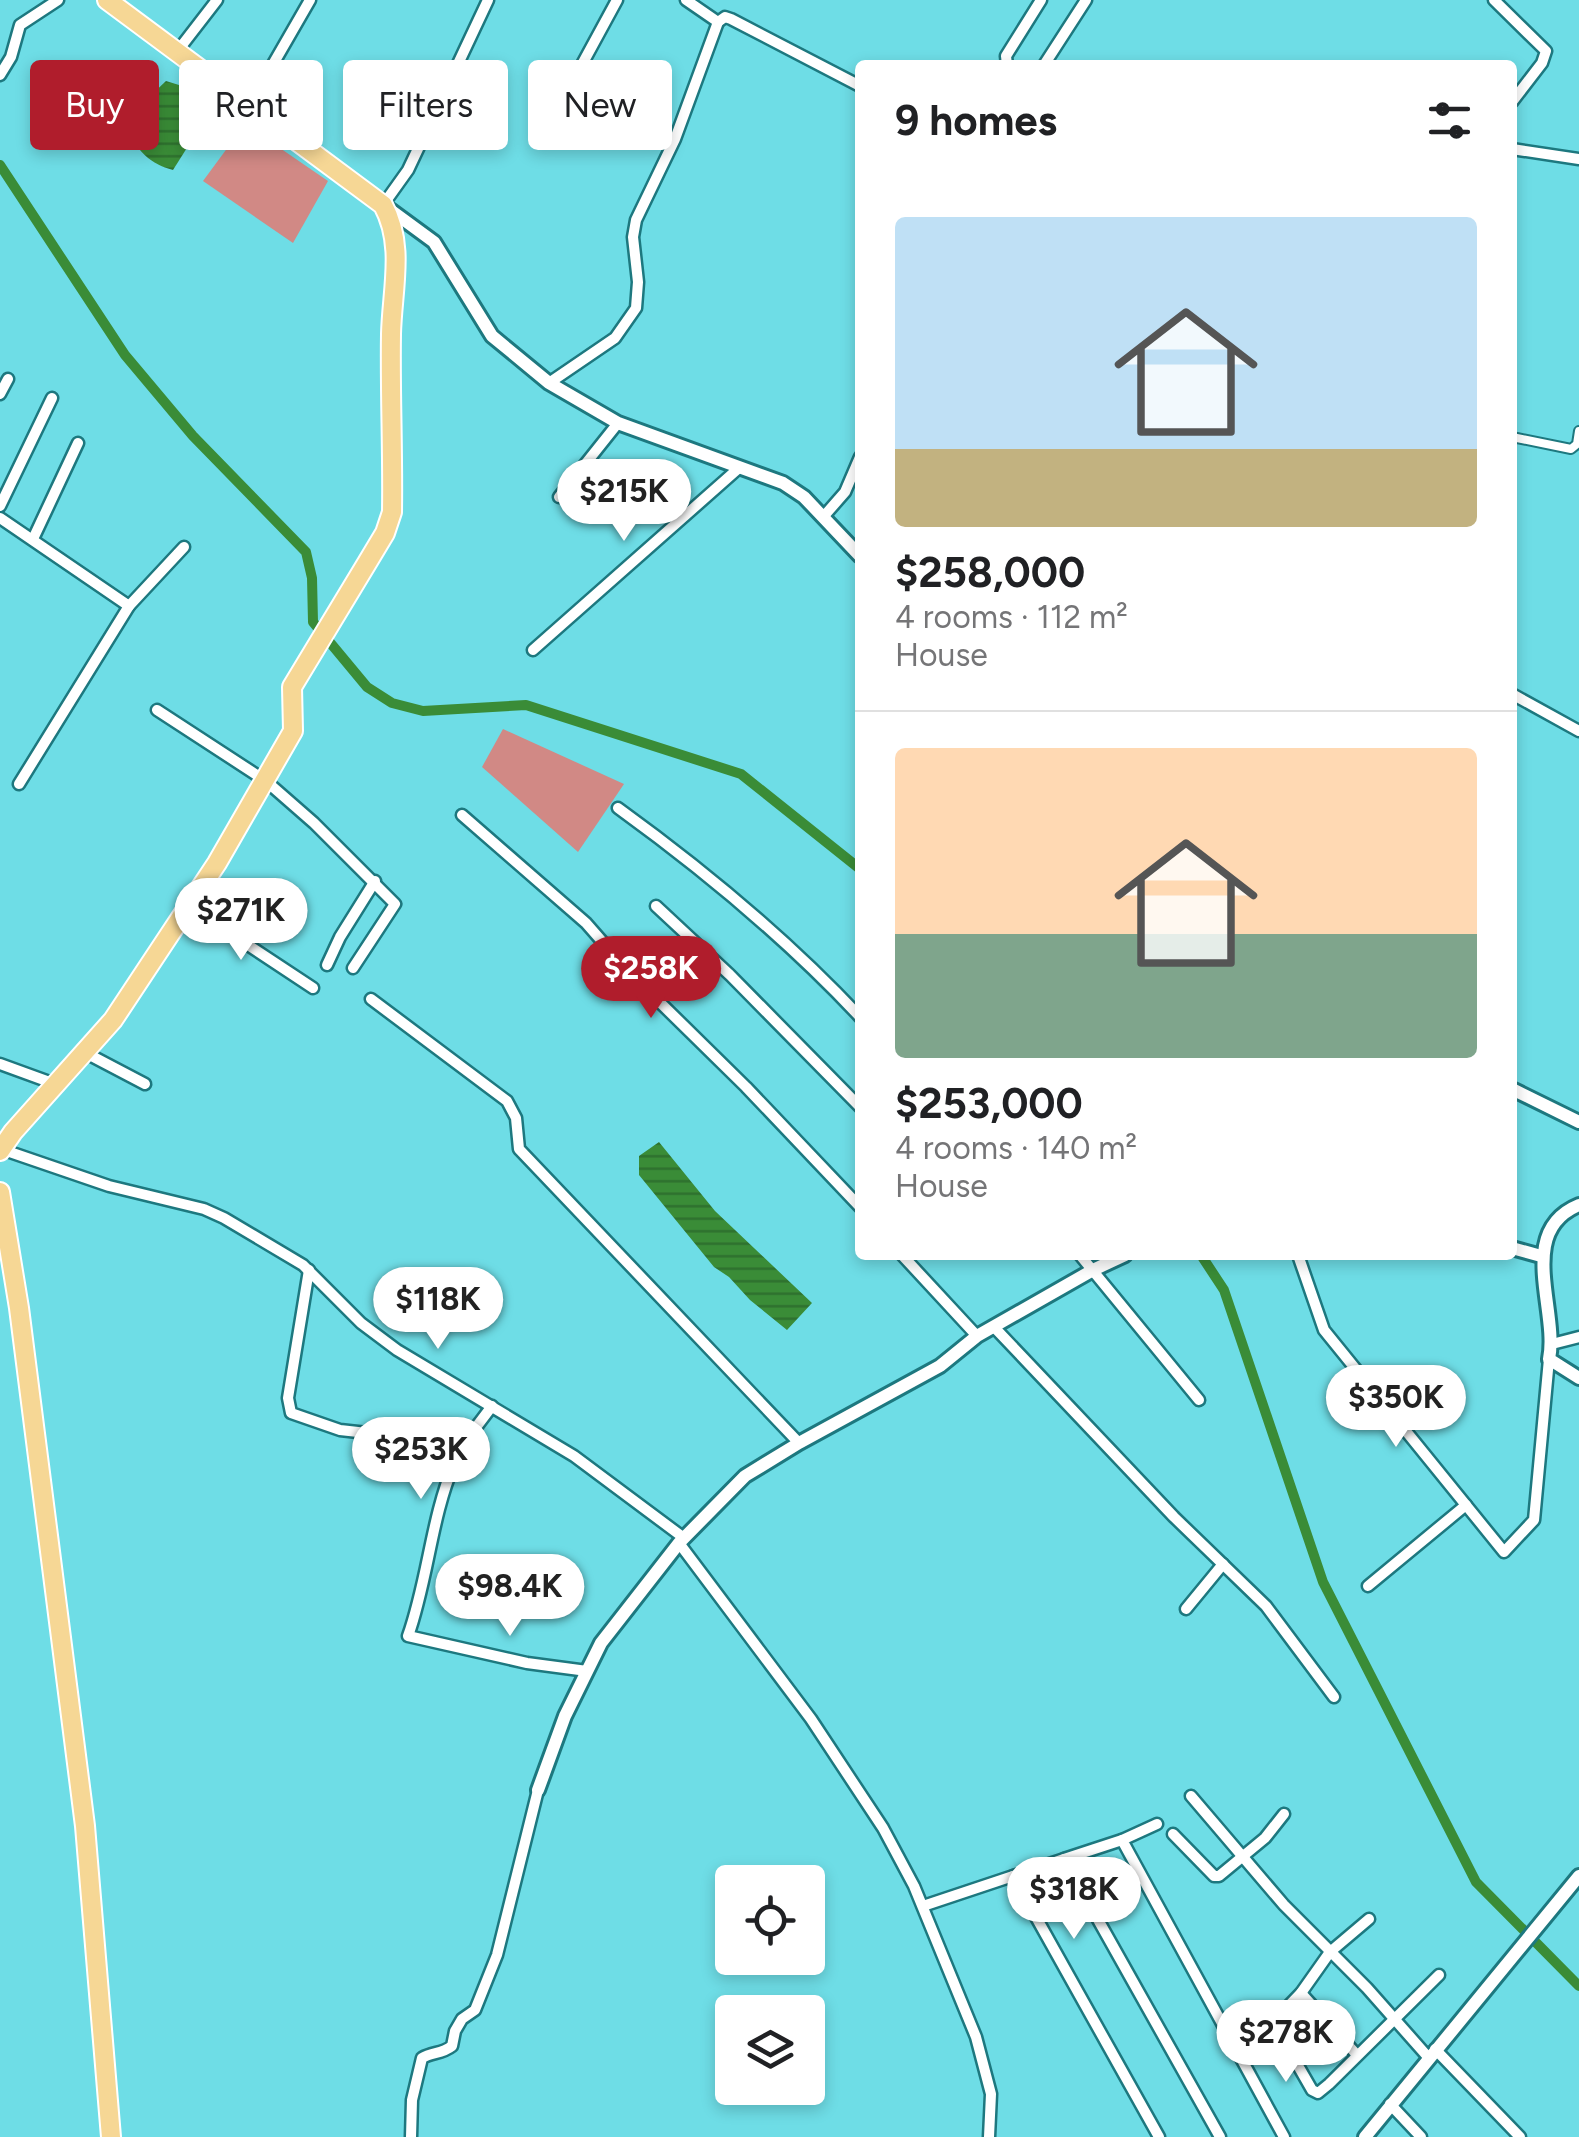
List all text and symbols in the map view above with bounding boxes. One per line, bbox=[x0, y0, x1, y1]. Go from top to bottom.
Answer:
chip: Buy bbox=[30, 60, 159, 150]
chip: Rent bbox=[179, 60, 323, 150]
chip: Filters bbox=[343, 60, 508, 150]
chip: New bbox=[528, 60, 672, 150]
icon: filters bbox=[1422, 93, 1477, 148]
text: 9 homes bbox=[895, 95, 1057, 146]
icon: home bbox=[1096, 282, 1276, 462]
pin: $215K bbox=[554, 459, 694, 544]
text: $215K bbox=[579, 472, 669, 510]
text: $258,000 bbox=[895, 547, 1085, 598]
text: 4 rooms · 112 m² bbox=[895, 598, 1128, 636]
text: House bbox=[895, 636, 988, 674]
icon: home bbox=[1096, 813, 1276, 993]
pin: $271K bbox=[171, 878, 311, 963]
text: $271K bbox=[197, 891, 285, 929]
pin: $258K bbox=[581, 936, 721, 1021]
text: $258K bbox=[603, 949, 699, 987]
text: $253,000 bbox=[895, 1078, 1083, 1129]
text: 4 rooms · 140 m² bbox=[895, 1129, 1137, 1167]
text: House bbox=[895, 1167, 988, 1205]
pin: $118K bbox=[368, 1267, 508, 1352]
text: $118K bbox=[395, 1280, 481, 1318]
pin: $350K bbox=[1326, 1365, 1466, 1450]
text: $350K bbox=[1348, 1378, 1444, 1416]
pin: $253K bbox=[351, 1417, 491, 1502]
text: $253K bbox=[374, 1430, 468, 1468]
pin: $98.4K bbox=[429, 1554, 591, 1639]
text: $98.4K bbox=[457, 1567, 563, 1605]
pin: $318K bbox=[1004, 1857, 1144, 1942]
map controls bbox=[715, 1865, 825, 2105]
button: locate bbox=[715, 1865, 825, 1975]
text: $318K bbox=[1029, 1870, 1119, 1908]
button: layers bbox=[715, 1995, 825, 2105]
pin: $278K bbox=[1216, 2000, 1356, 2085]
text: $278K bbox=[1239, 2013, 1333, 2051]

